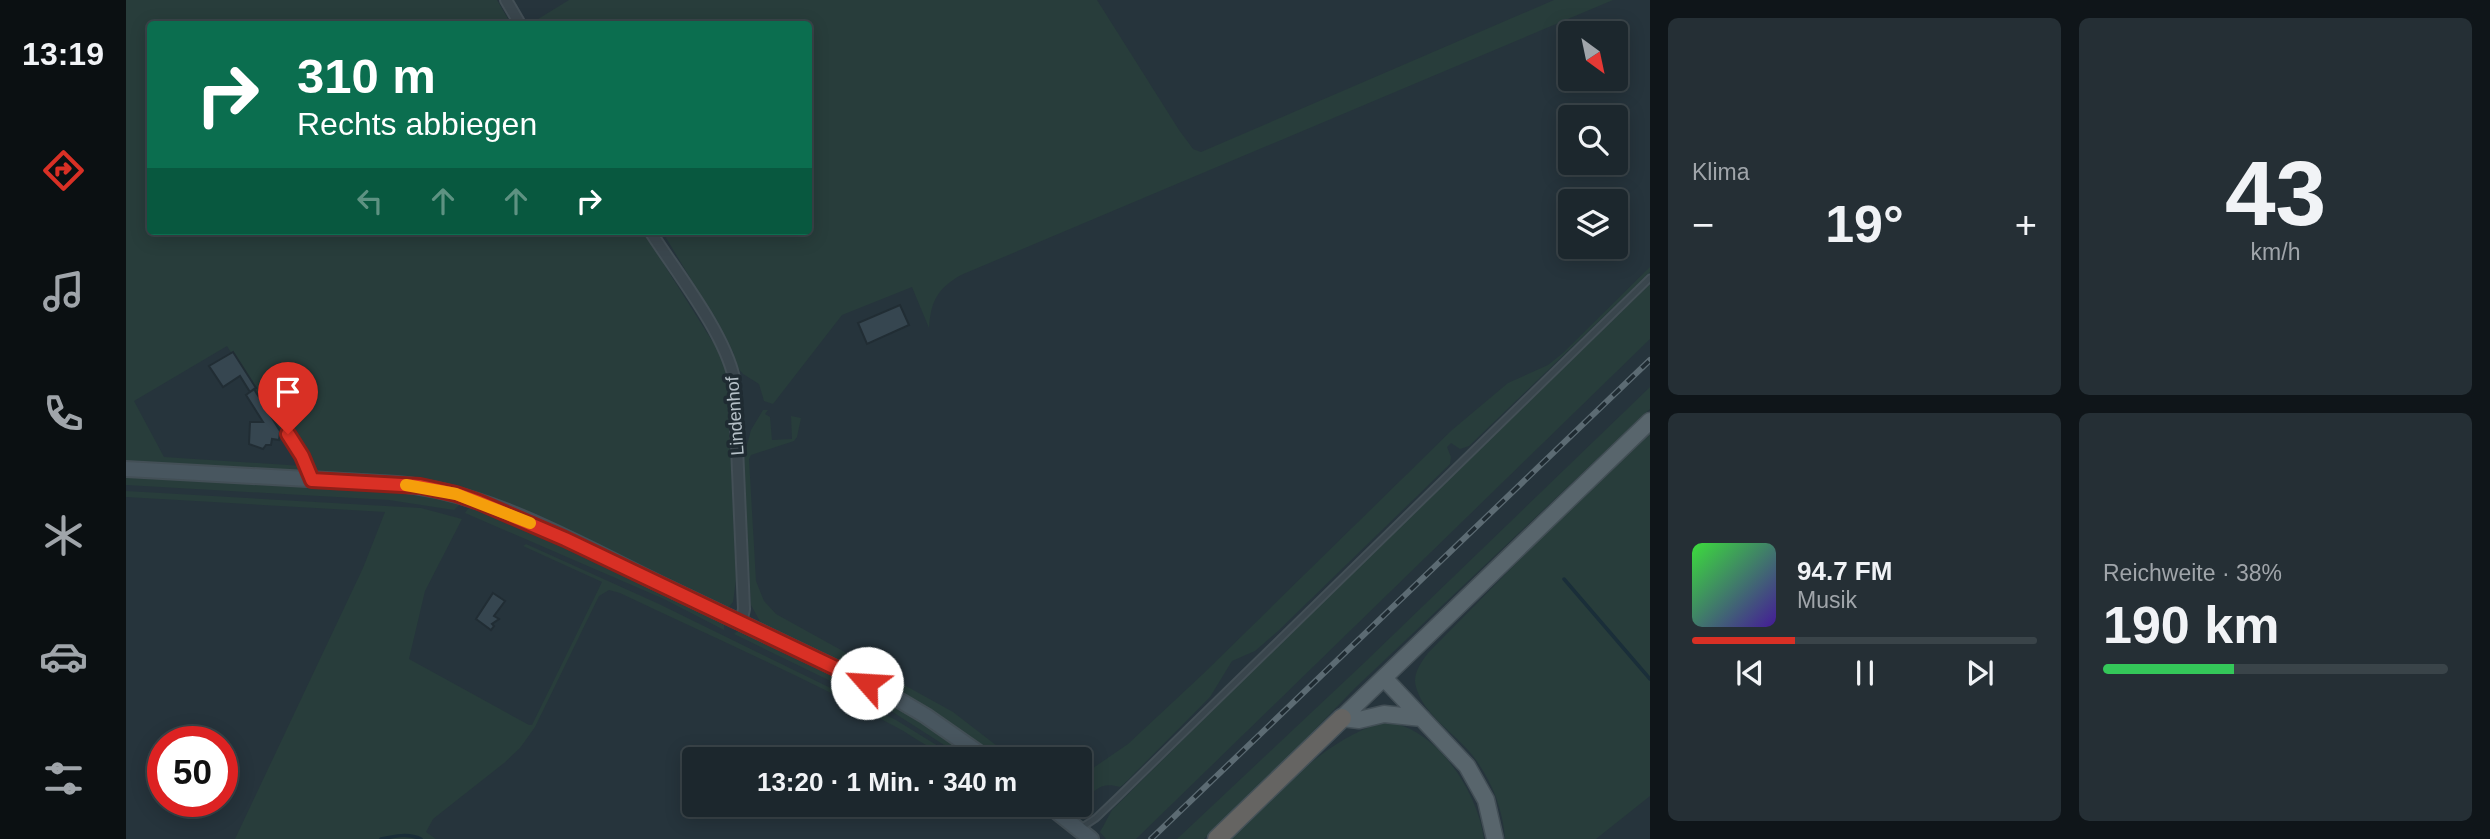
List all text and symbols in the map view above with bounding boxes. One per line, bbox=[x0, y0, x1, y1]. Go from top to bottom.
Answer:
north arrow bbox=[1558, 21, 1628, 91]
map controls bbox=[1558, 21, 1628, 259]
text: 13:19 bbox=[22, 36, 104, 72]
icon: right bbox=[182, 49, 273, 140]
text: 310 m bbox=[297, 49, 436, 103]
button: search bbox=[1558, 105, 1628, 175]
text: Rechts abbiegen bbox=[297, 106, 537, 142]
text: 43 bbox=[2225, 143, 2326, 244]
icon: directions bbox=[39, 146, 88, 195]
text: Klima bbox=[1692, 159, 1750, 185]
icon: left bbox=[351, 182, 389, 220]
icon: ahead bbox=[424, 182, 462, 220]
icon: ahead bbox=[497, 182, 535, 220]
icon: right bbox=[570, 182, 608, 220]
button: layers bbox=[1558, 189, 1628, 259]
text: 19° bbox=[1825, 195, 1904, 253]
text: − bbox=[1692, 204, 1714, 246]
text: + bbox=[2015, 204, 2037, 246]
text: km/h bbox=[2251, 239, 2300, 265]
icon: music bbox=[39, 267, 88, 316]
pin bbox=[258, 362, 318, 434]
icon: arrive bbox=[269, 373, 307, 411]
street label: Lindenhof bbox=[722, 375, 748, 456]
icon: phone bbox=[39, 389, 88, 438]
icon: climate bbox=[39, 511, 88, 560]
text: 94.7 FM bbox=[1797, 556, 1892, 586]
text: Reichweite · 38% bbox=[2103, 560, 2282, 586]
text: Musik bbox=[1797, 587, 1857, 613]
text: 190 km bbox=[2103, 596, 2279, 654]
icon: car bbox=[39, 632, 88, 681]
position arrow bbox=[830, 646, 904, 720]
icon: previous bbox=[1731, 654, 1769, 692]
icon: pause bbox=[1846, 654, 1884, 692]
icon: next bbox=[1961, 654, 1999, 692]
speed limit sign: 50 bbox=[147, 726, 238, 817]
icon: filters bbox=[39, 754, 88, 803]
text: 13:20 · 1 Min. · 340 m bbox=[757, 767, 1017, 797]

